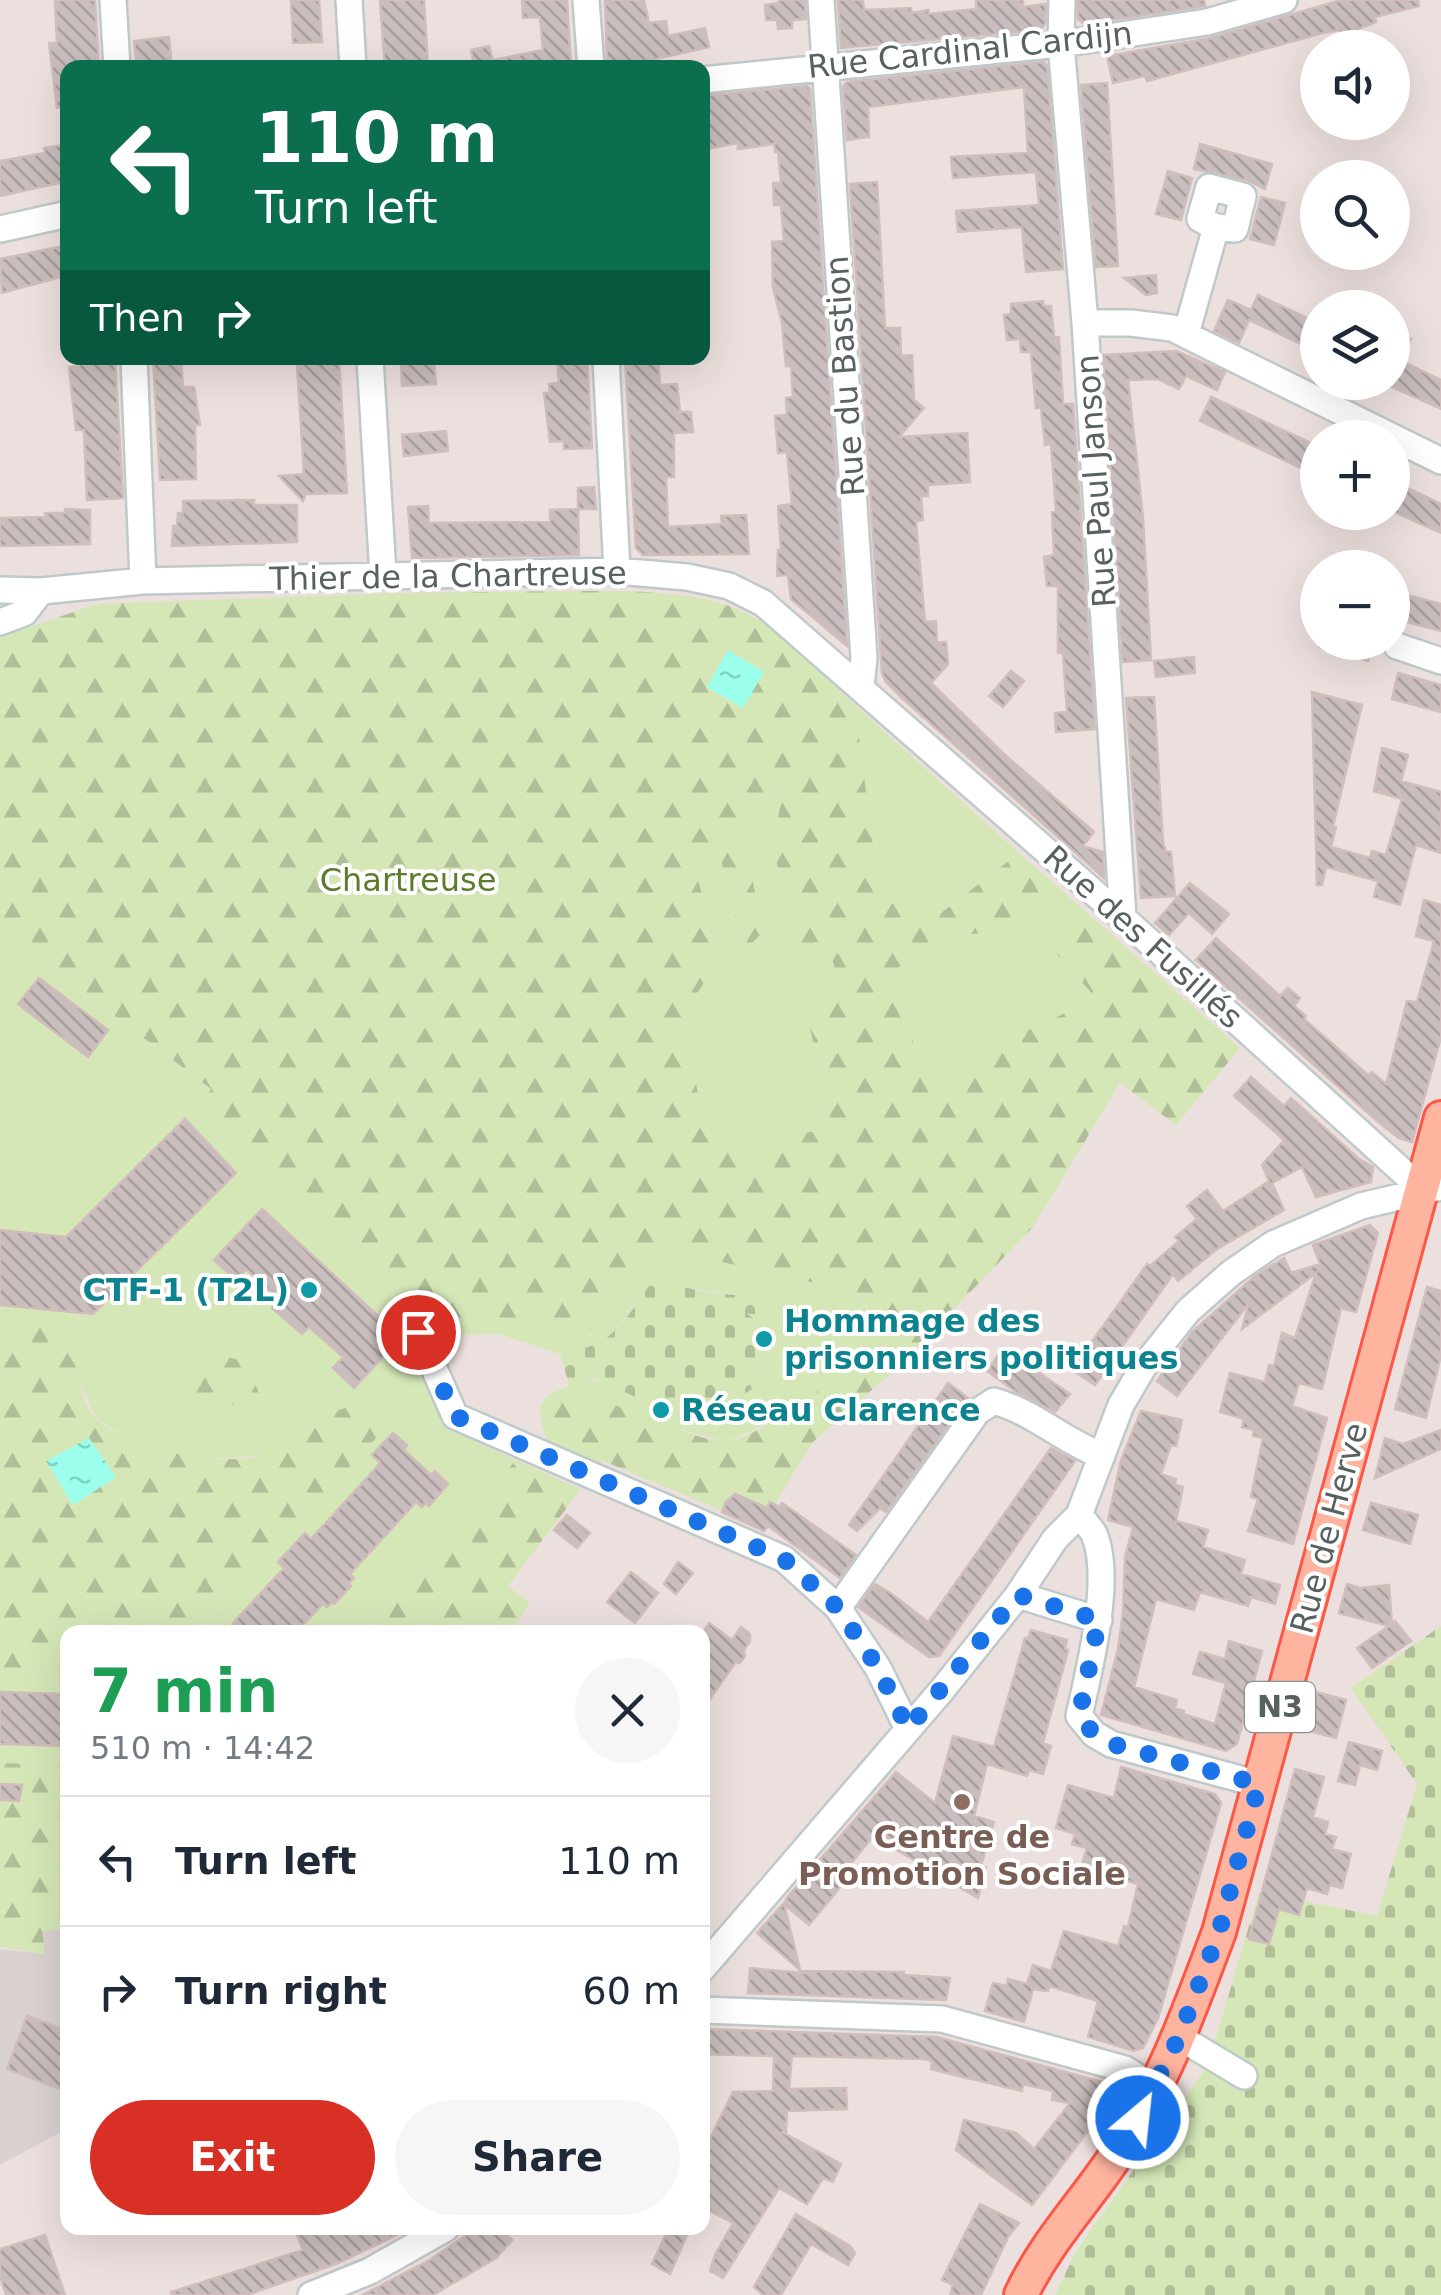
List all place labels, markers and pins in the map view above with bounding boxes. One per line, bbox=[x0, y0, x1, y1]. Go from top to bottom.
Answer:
place label: CTF-1 (T2L) bbox=[82, 1271, 289, 1309]
marker: CTF-1 (T2L) bbox=[298, 1279, 320, 1301]
pin bbox=[376, 1290, 461, 1375]
place label: Hommage des prisonniers politiques bbox=[784, 1302, 1178, 1377]
marker: Hommage des prisonniers politiques bbox=[753, 1328, 775, 1350]
place label: Réseau Clarence bbox=[681, 1391, 981, 1429]
marker: Réseau Clarence bbox=[650, 1399, 672, 1421]
marker: Centre de Promotion Sociale bbox=[951, 1791, 973, 1813]
place label: Centre de Promotion Sociale bbox=[798, 1818, 1126, 1893]

